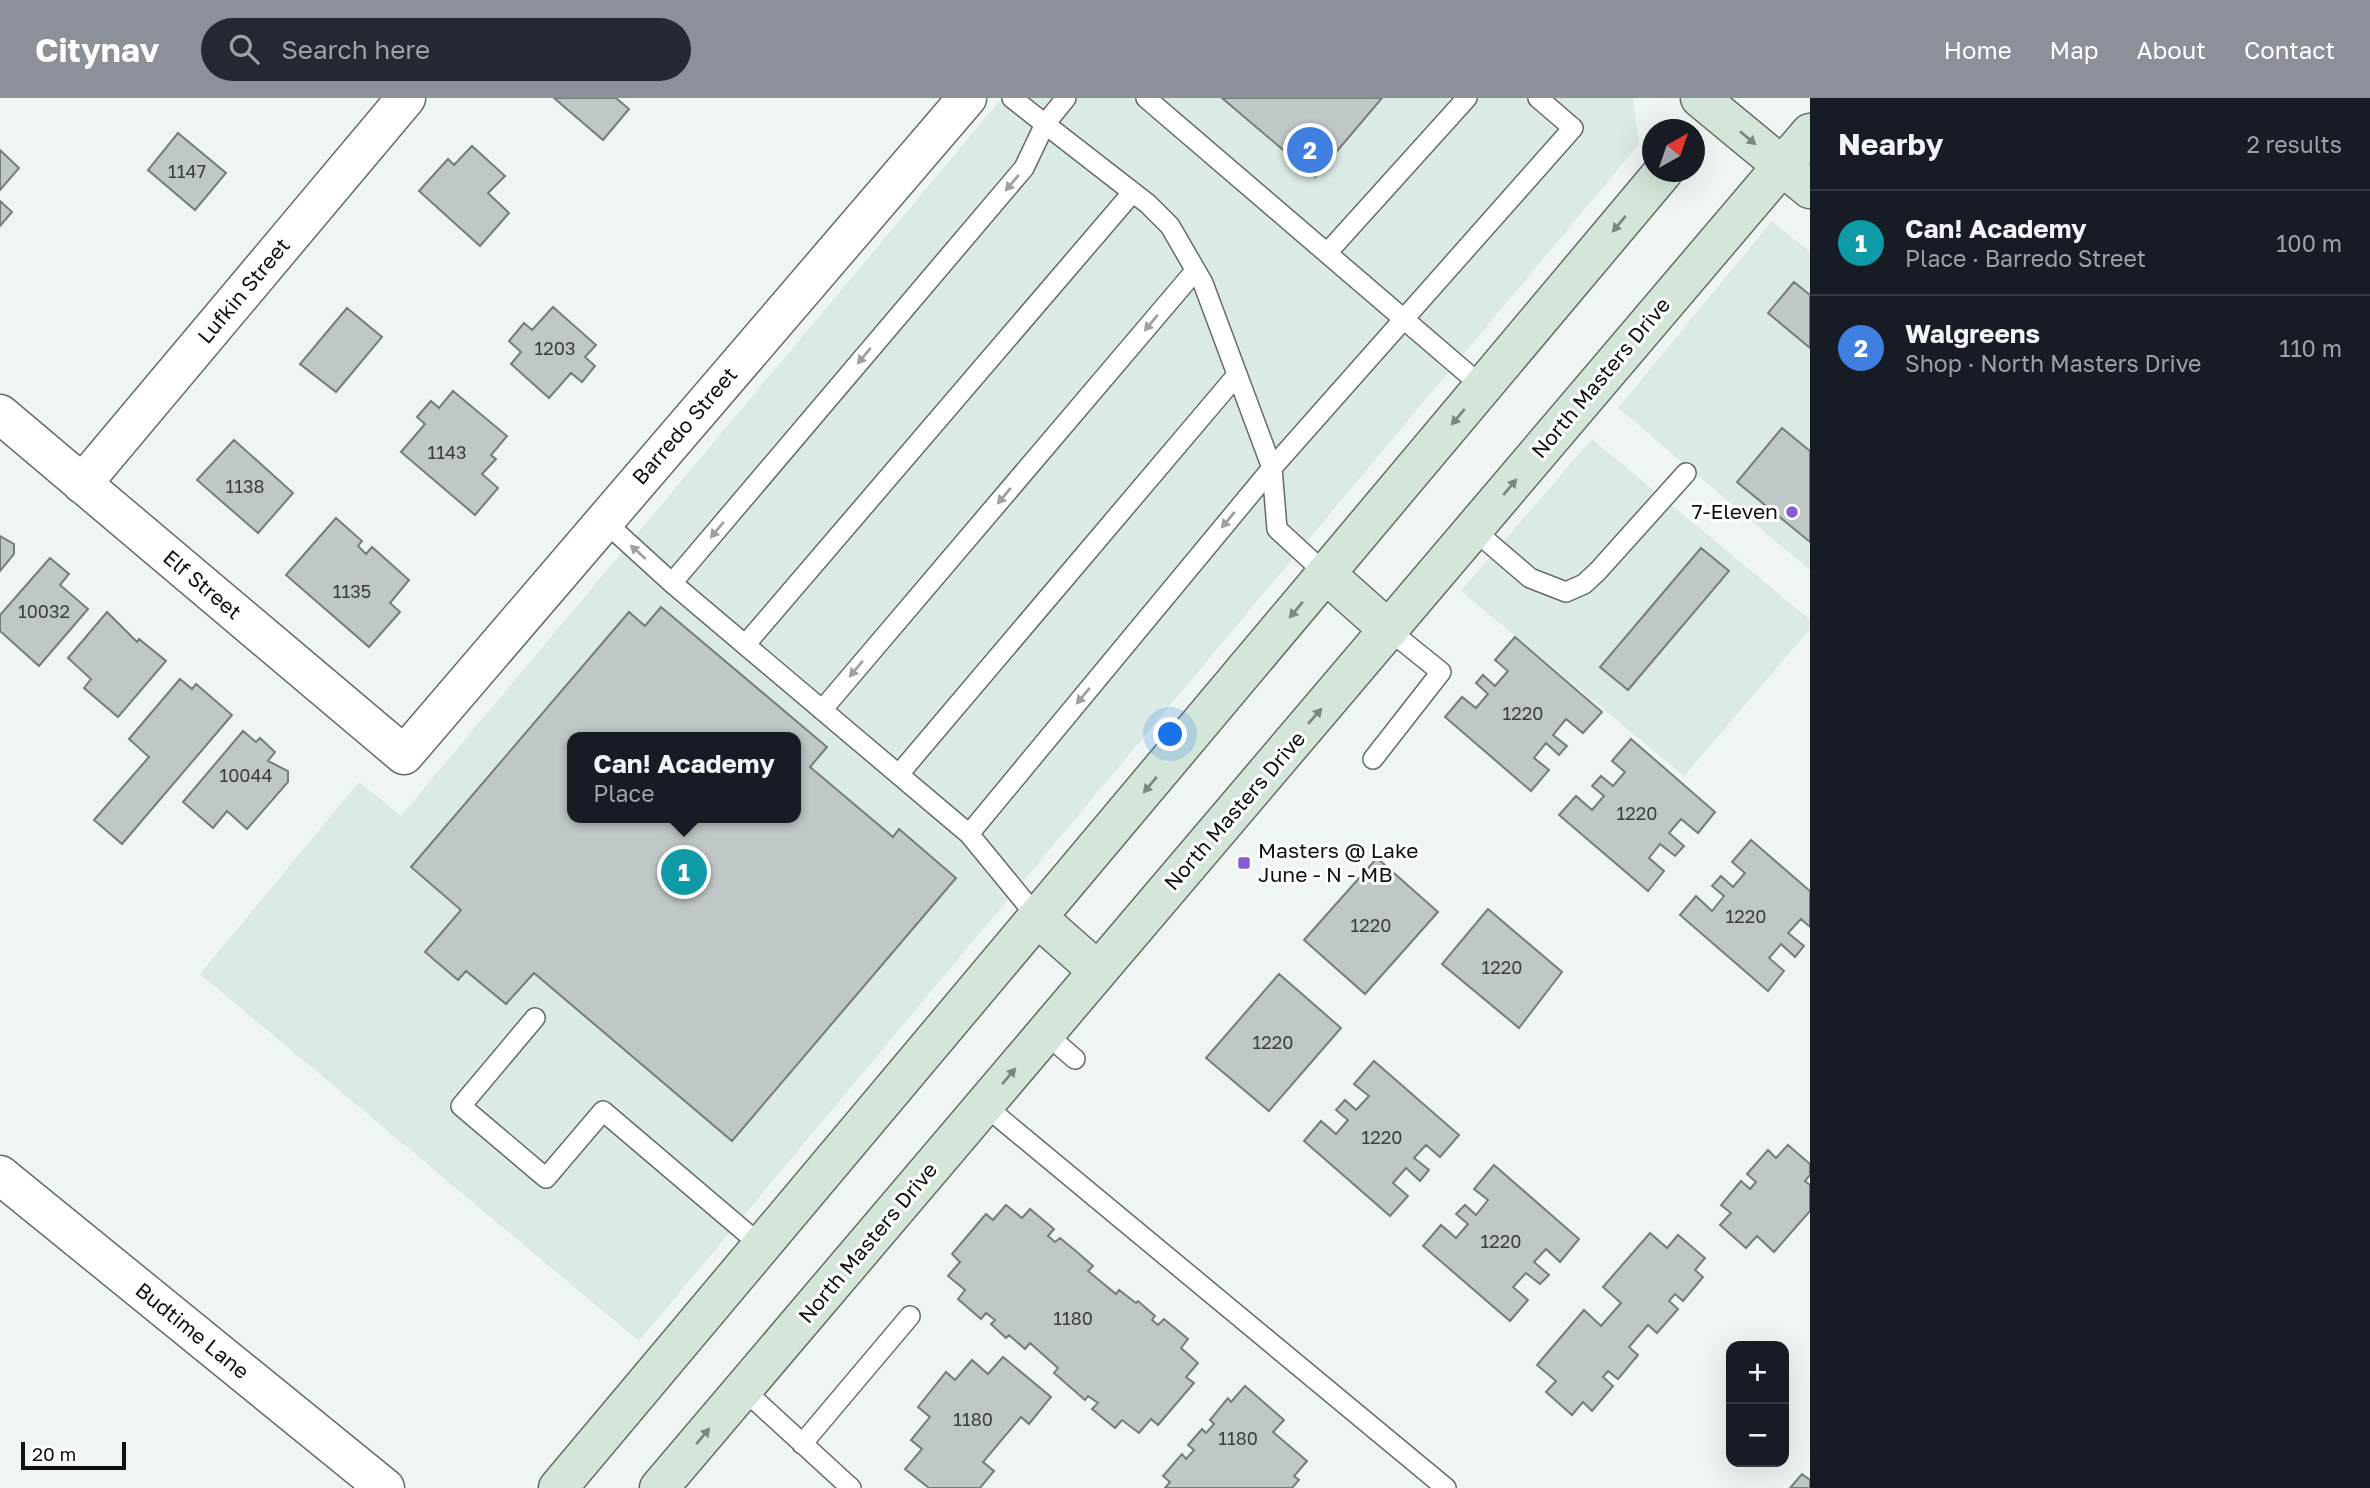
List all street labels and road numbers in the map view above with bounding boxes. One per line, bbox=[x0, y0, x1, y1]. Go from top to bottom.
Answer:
street label: Lufkin Street bbox=[192, 232, 295, 348]
street label: North Masters Drive bbox=[1525, 292, 1675, 463]
street label: Barredo Street bbox=[626, 361, 742, 489]
street label: Elf Street bbox=[158, 544, 247, 624]
street label: North Masters Drive bbox=[1158, 726, 1310, 895]
street label: North Masters Drive bbox=[792, 1157, 942, 1328]
street label: Budtime Lane bbox=[130, 1276, 255, 1384]

